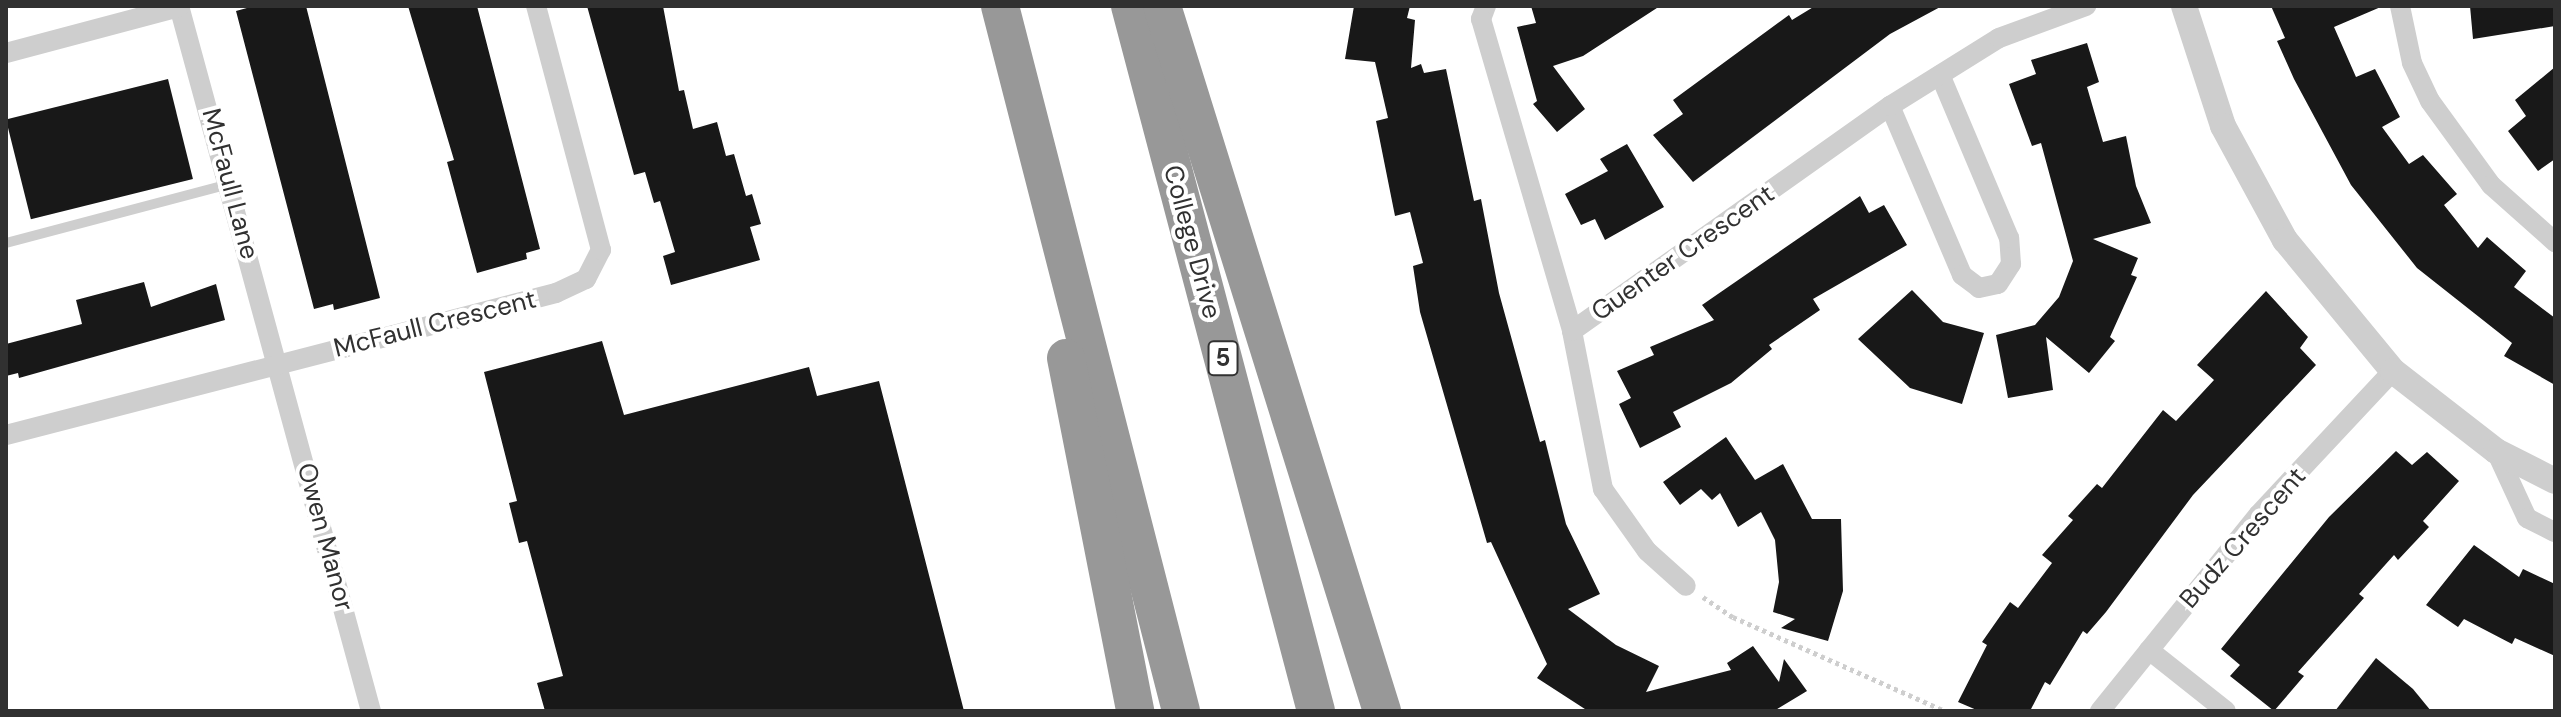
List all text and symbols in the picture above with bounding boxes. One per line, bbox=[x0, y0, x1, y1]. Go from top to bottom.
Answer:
street label: McFaull Lane bbox=[195, 105, 265, 263]
street label: College Drive bbox=[1157, 162, 1227, 322]
street label: Guenter Crescent bbox=[1586, 178, 1780, 328]
street label: McFaull Crescent bbox=[330, 284, 540, 364]
road number: 5 bbox=[1207, 338, 1239, 378]
street label: Owen Manor bbox=[290, 460, 360, 614]
street label: Budz Crescent bbox=[2173, 461, 2313, 615]

